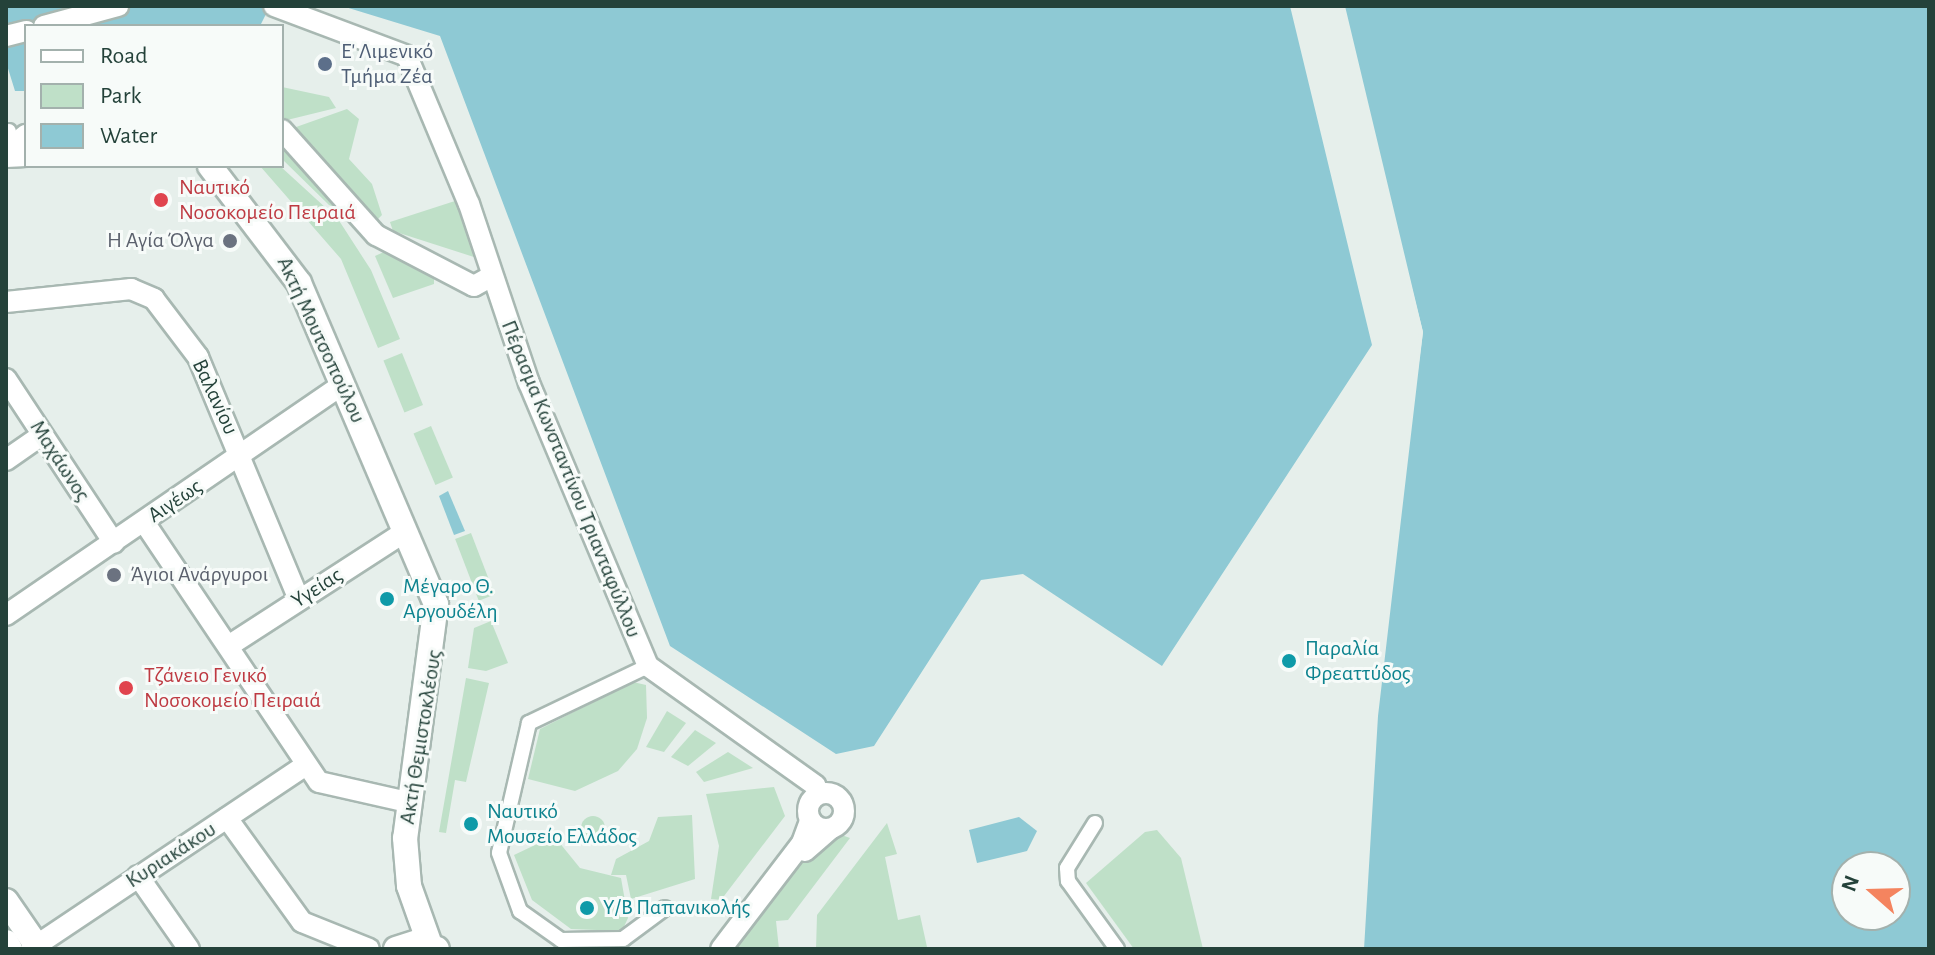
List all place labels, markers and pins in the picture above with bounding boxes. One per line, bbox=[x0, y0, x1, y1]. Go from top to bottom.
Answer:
place label: Ε' Λιμενικό Τμήμα Ζέα bbox=[341, 38, 433, 90]
marker: Ε' Λιμενικό Τμήμα Ζέα bbox=[316, 55, 334, 73]
place label: Ναυτικό Νοσοκομείο Πειραιά bbox=[179, 174, 356, 226]
marker: Ναυτικό Νοσοκομείο Πειραιά bbox=[150, 189, 172, 211]
place label: Η Αγία Όλγα bbox=[107, 228, 214, 254]
marker: Η Αγία Όλγα bbox=[221, 232, 239, 250]
place label: Άγιοι Ανάργυροι bbox=[130, 562, 268, 588]
marker: Άγιοι Ανάργυροι bbox=[105, 566, 123, 584]
place label: Μέγαρο Θ. Αργουδέλη bbox=[403, 573, 498, 624]
marker: Μέγαρο Θ. Αργουδέλη bbox=[378, 590, 396, 608]
place label: Παραλία Φρεαττύδος bbox=[1305, 635, 1411, 686]
marker: Παραλία Φρεαττύδος bbox=[1280, 652, 1298, 670]
place label: Τζάνειο Γενικό Νοσοκομείο Πειραιά bbox=[144, 662, 321, 714]
marker: Τζάνειο Γενικό Νοσοκομείο Πειραιά bbox=[115, 677, 137, 699]
place label: Ναυτικό Μουσείο Ελλάδος bbox=[487, 798, 637, 850]
marker: Ναυτικό Μουσείο Ελλάδος bbox=[462, 815, 480, 833]
place label: Υ/Β Παπανικολής bbox=[603, 895, 750, 921]
marker: Υ/Β Παπανικολής bbox=[578, 899, 596, 917]

